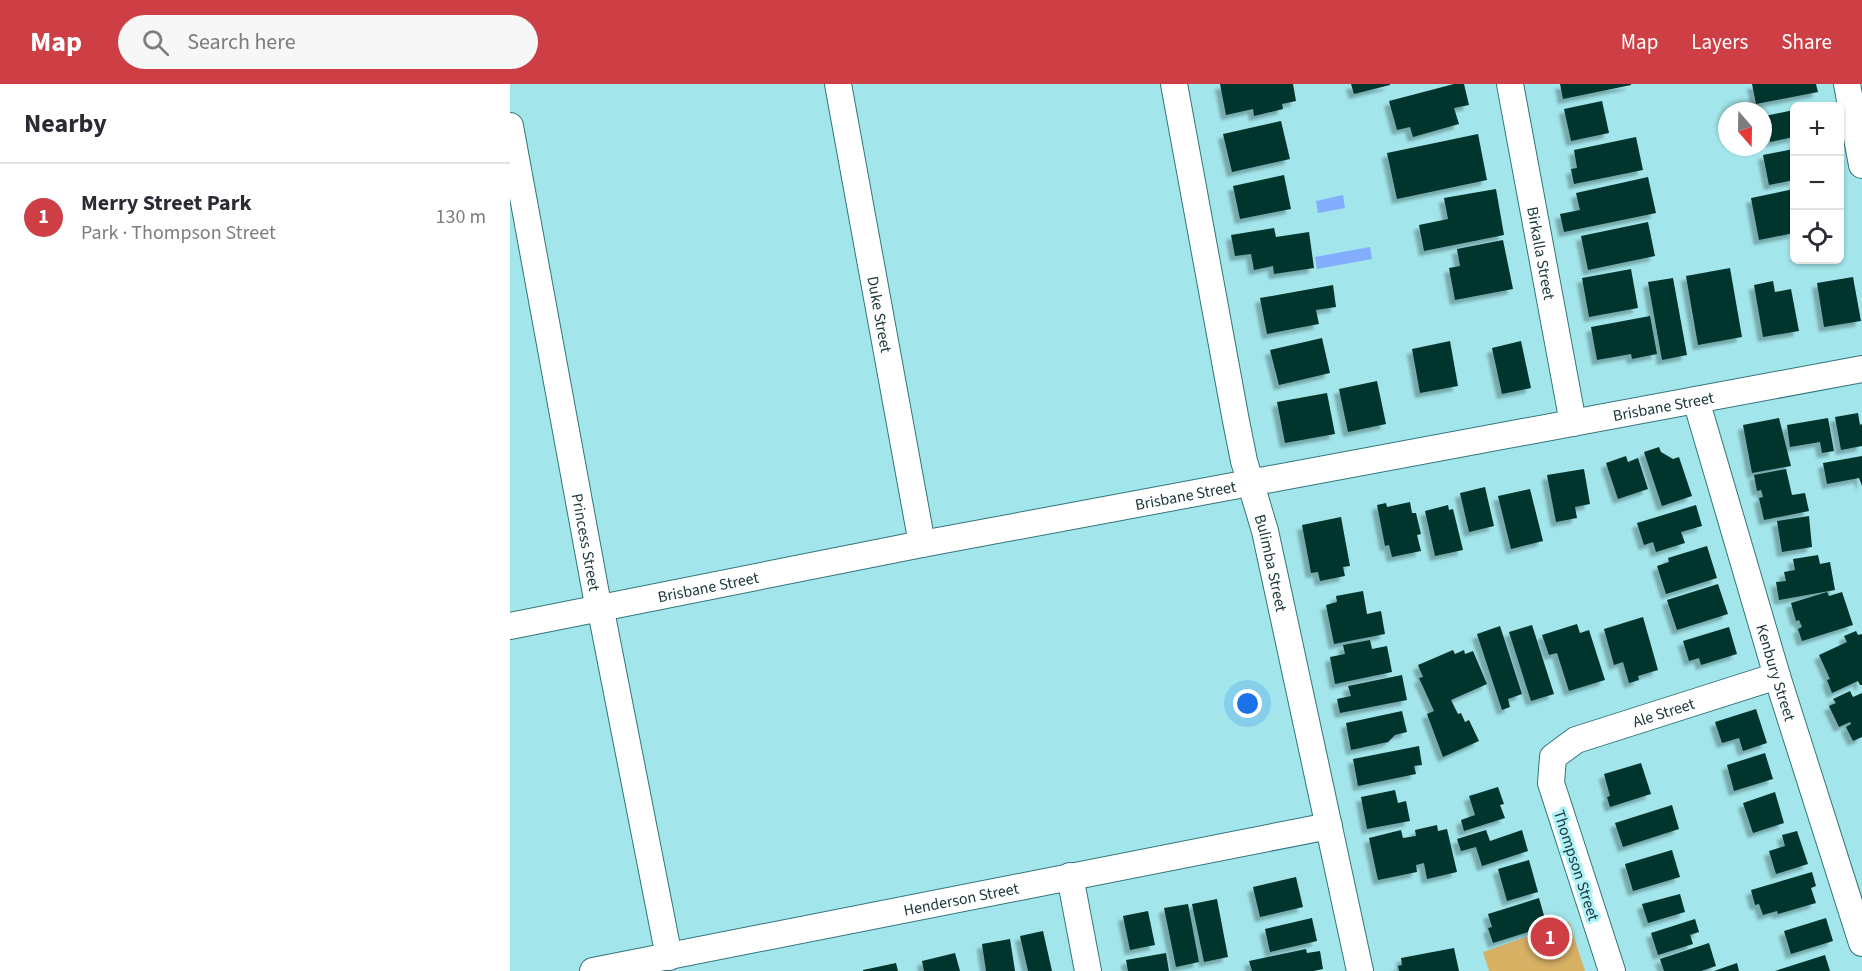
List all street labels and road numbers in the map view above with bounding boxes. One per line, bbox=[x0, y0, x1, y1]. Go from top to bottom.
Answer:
street label: Birkalla Street bbox=[1521, 205, 1560, 302]
street label: Duke Street bbox=[861, 274, 897, 355]
street label: Brisbane Street bbox=[1611, 387, 1716, 427]
street label: Brisbane Street bbox=[1133, 476, 1238, 516]
street label: Princess Street bbox=[566, 492, 605, 593]
street label: Bulimba Street bbox=[1249, 512, 1292, 614]
street label: Brisbane Street bbox=[656, 567, 761, 608]
street label: Kenbury Street bbox=[1750, 622, 1801, 724]
street label: Ale Street bbox=[1630, 693, 1698, 733]
street label: Thompson Street bbox=[1548, 807, 1605, 924]
street label: Henderson Street bbox=[902, 877, 1021, 922]

